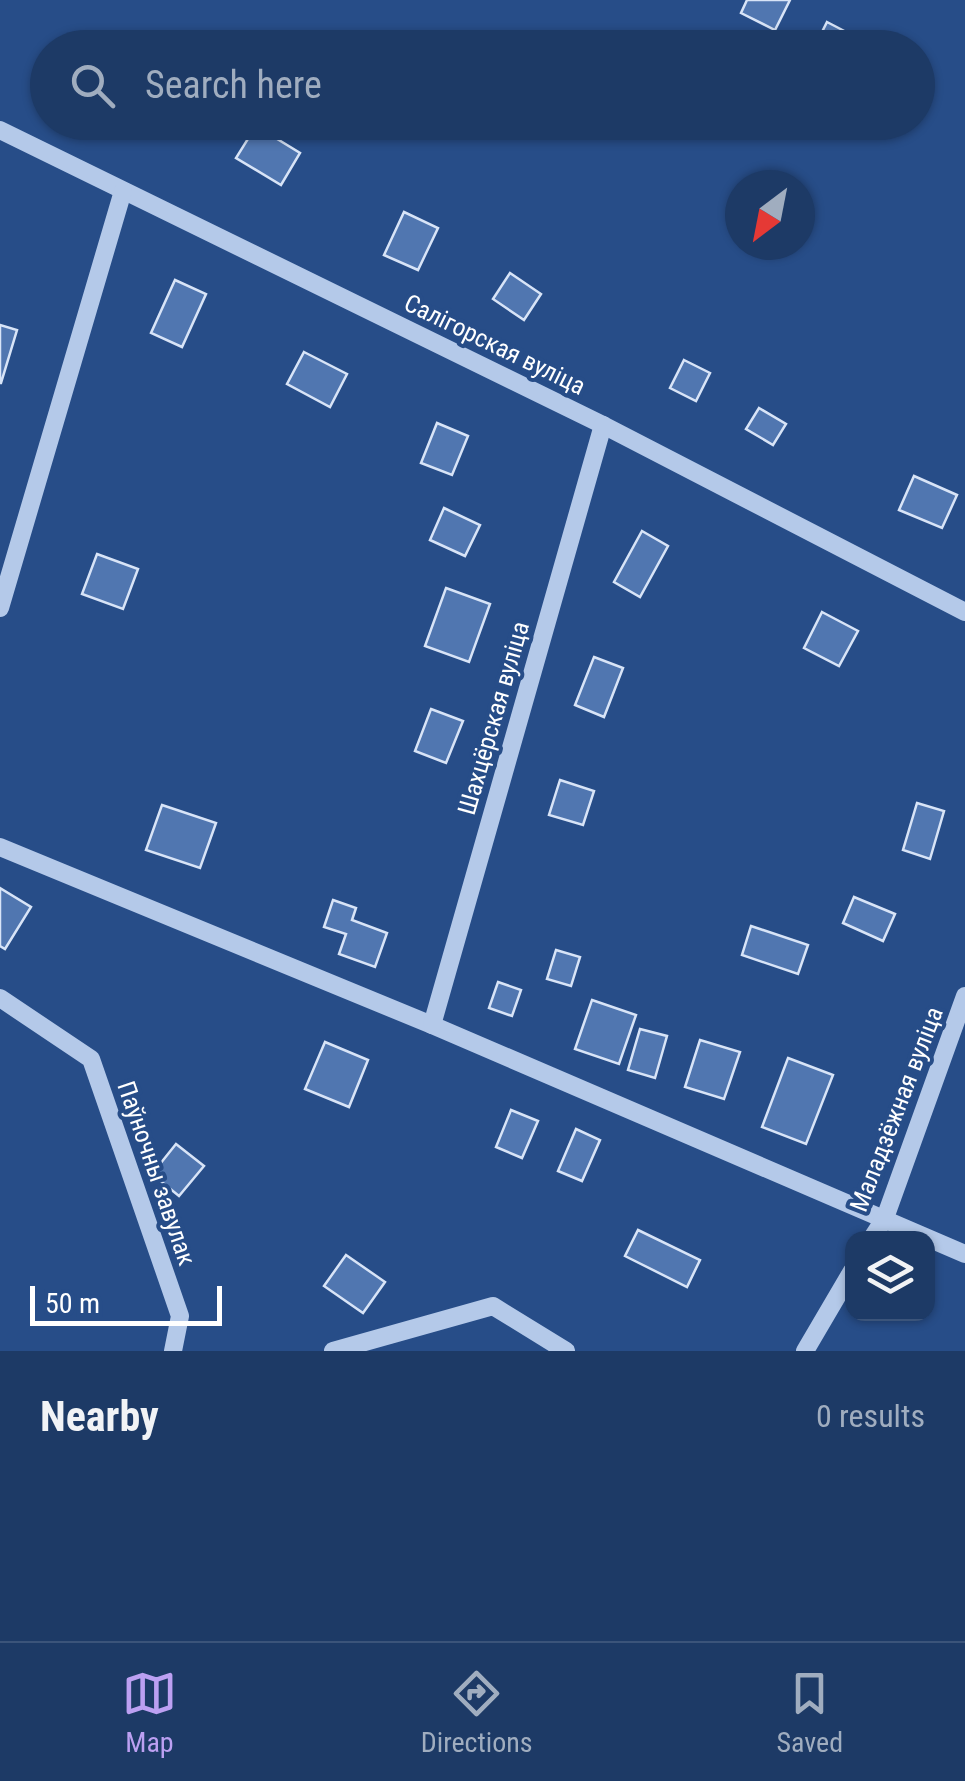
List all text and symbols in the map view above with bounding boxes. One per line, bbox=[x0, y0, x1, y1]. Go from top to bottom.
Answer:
search box bbox=[30, 30, 935, 140]
icon: search bbox=[65, 58, 120, 113]
text: Search here bbox=[145, 63, 322, 107]
north arrow bbox=[725, 170, 815, 260]
street label: Салігорская вуліца bbox=[400, 288, 590, 401]
street label: Шахцёрская вуліца bbox=[452, 618, 535, 818]
street label: Маладзёжная вуліца bbox=[844, 1003, 949, 1216]
street label: Паўночны завулак bbox=[111, 1077, 202, 1269]
map controls bbox=[845, 1231, 935, 1321]
button: layers bbox=[845, 1231, 935, 1321]
scale bar bbox=[30, 1281, 222, 1326]
text: 50 m bbox=[45, 1287, 100, 1320]
text: Nearby bbox=[40, 1392, 159, 1441]
text: 0 results bbox=[816, 1397, 925, 1435]
tab: Map bbox=[122, 1666, 177, 1759]
tab: Directions bbox=[421, 1666, 533, 1759]
tab: Saved bbox=[776, 1666, 843, 1759]

